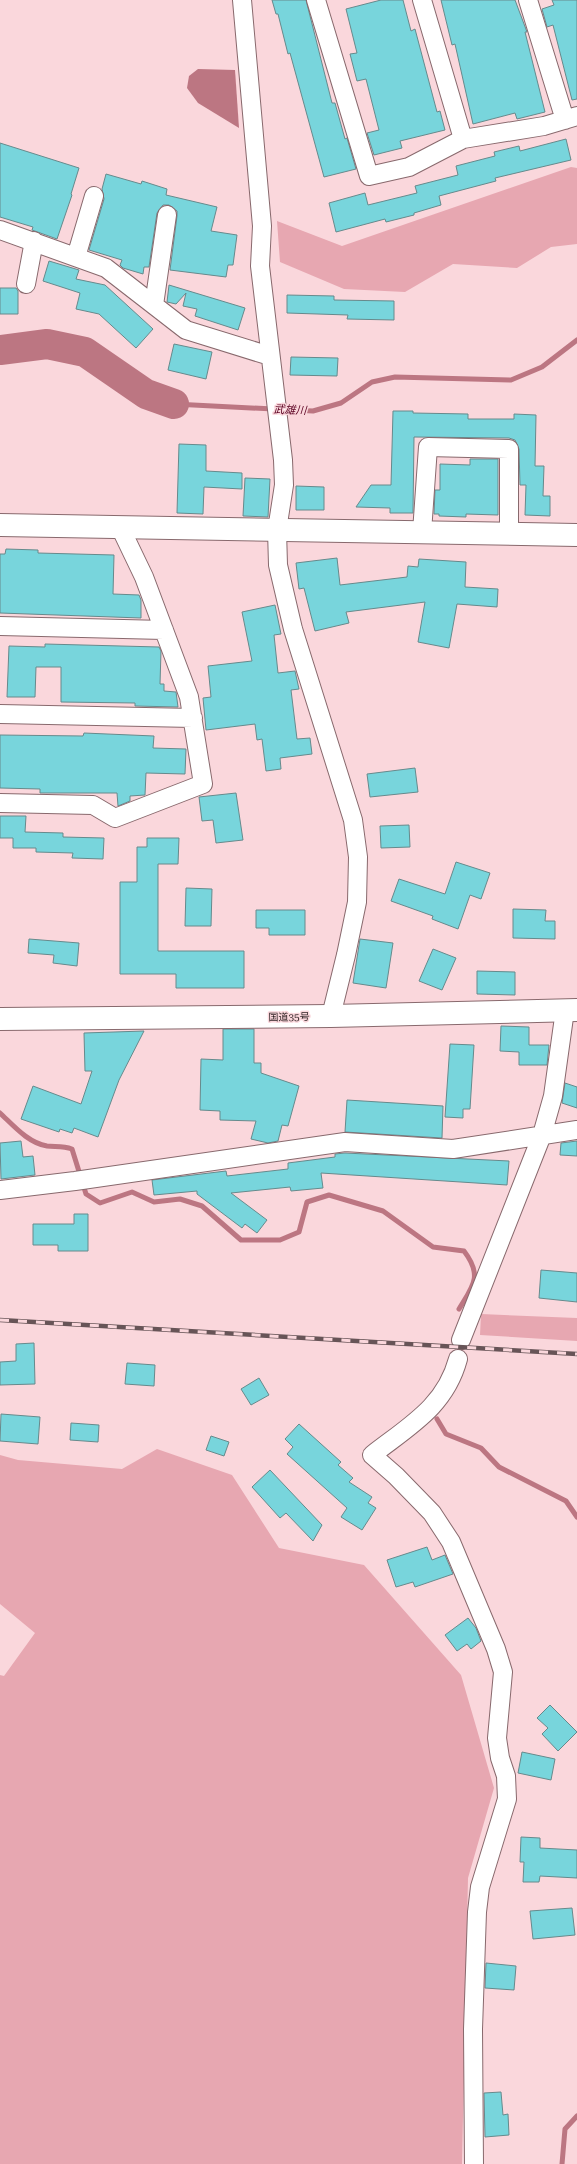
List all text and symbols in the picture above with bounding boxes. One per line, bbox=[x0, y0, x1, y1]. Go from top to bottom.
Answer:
water label: 武雄川 bbox=[273, 403, 308, 417]
street label: 国道35号 bbox=[268, 1011, 310, 1023]

